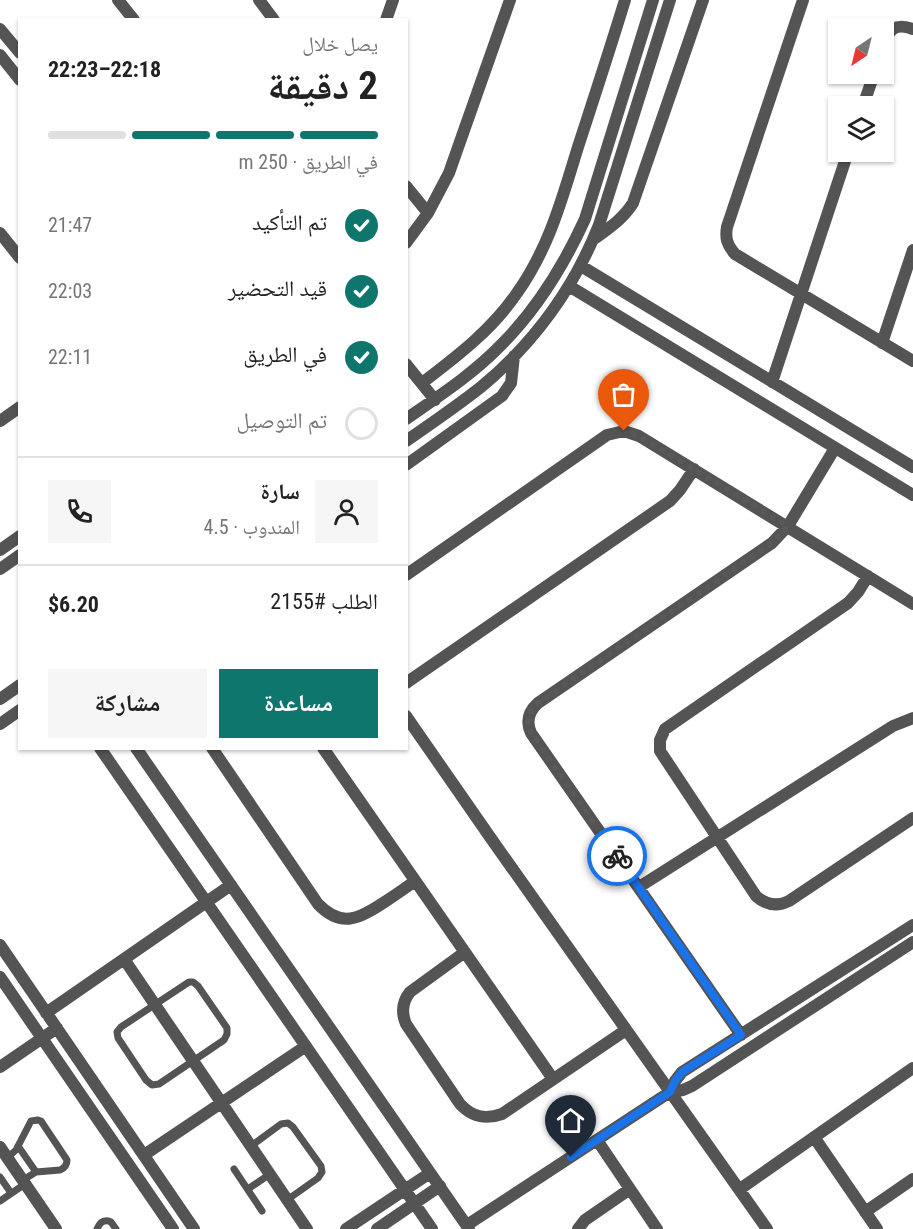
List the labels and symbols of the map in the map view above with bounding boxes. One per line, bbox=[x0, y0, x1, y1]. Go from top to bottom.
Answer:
north arrow bbox=[828, 18, 894, 84]
pin bbox=[598, 369, 649, 431]
courier bbox=[587, 826, 647, 886]
pin bbox=[545, 1095, 596, 1157]

